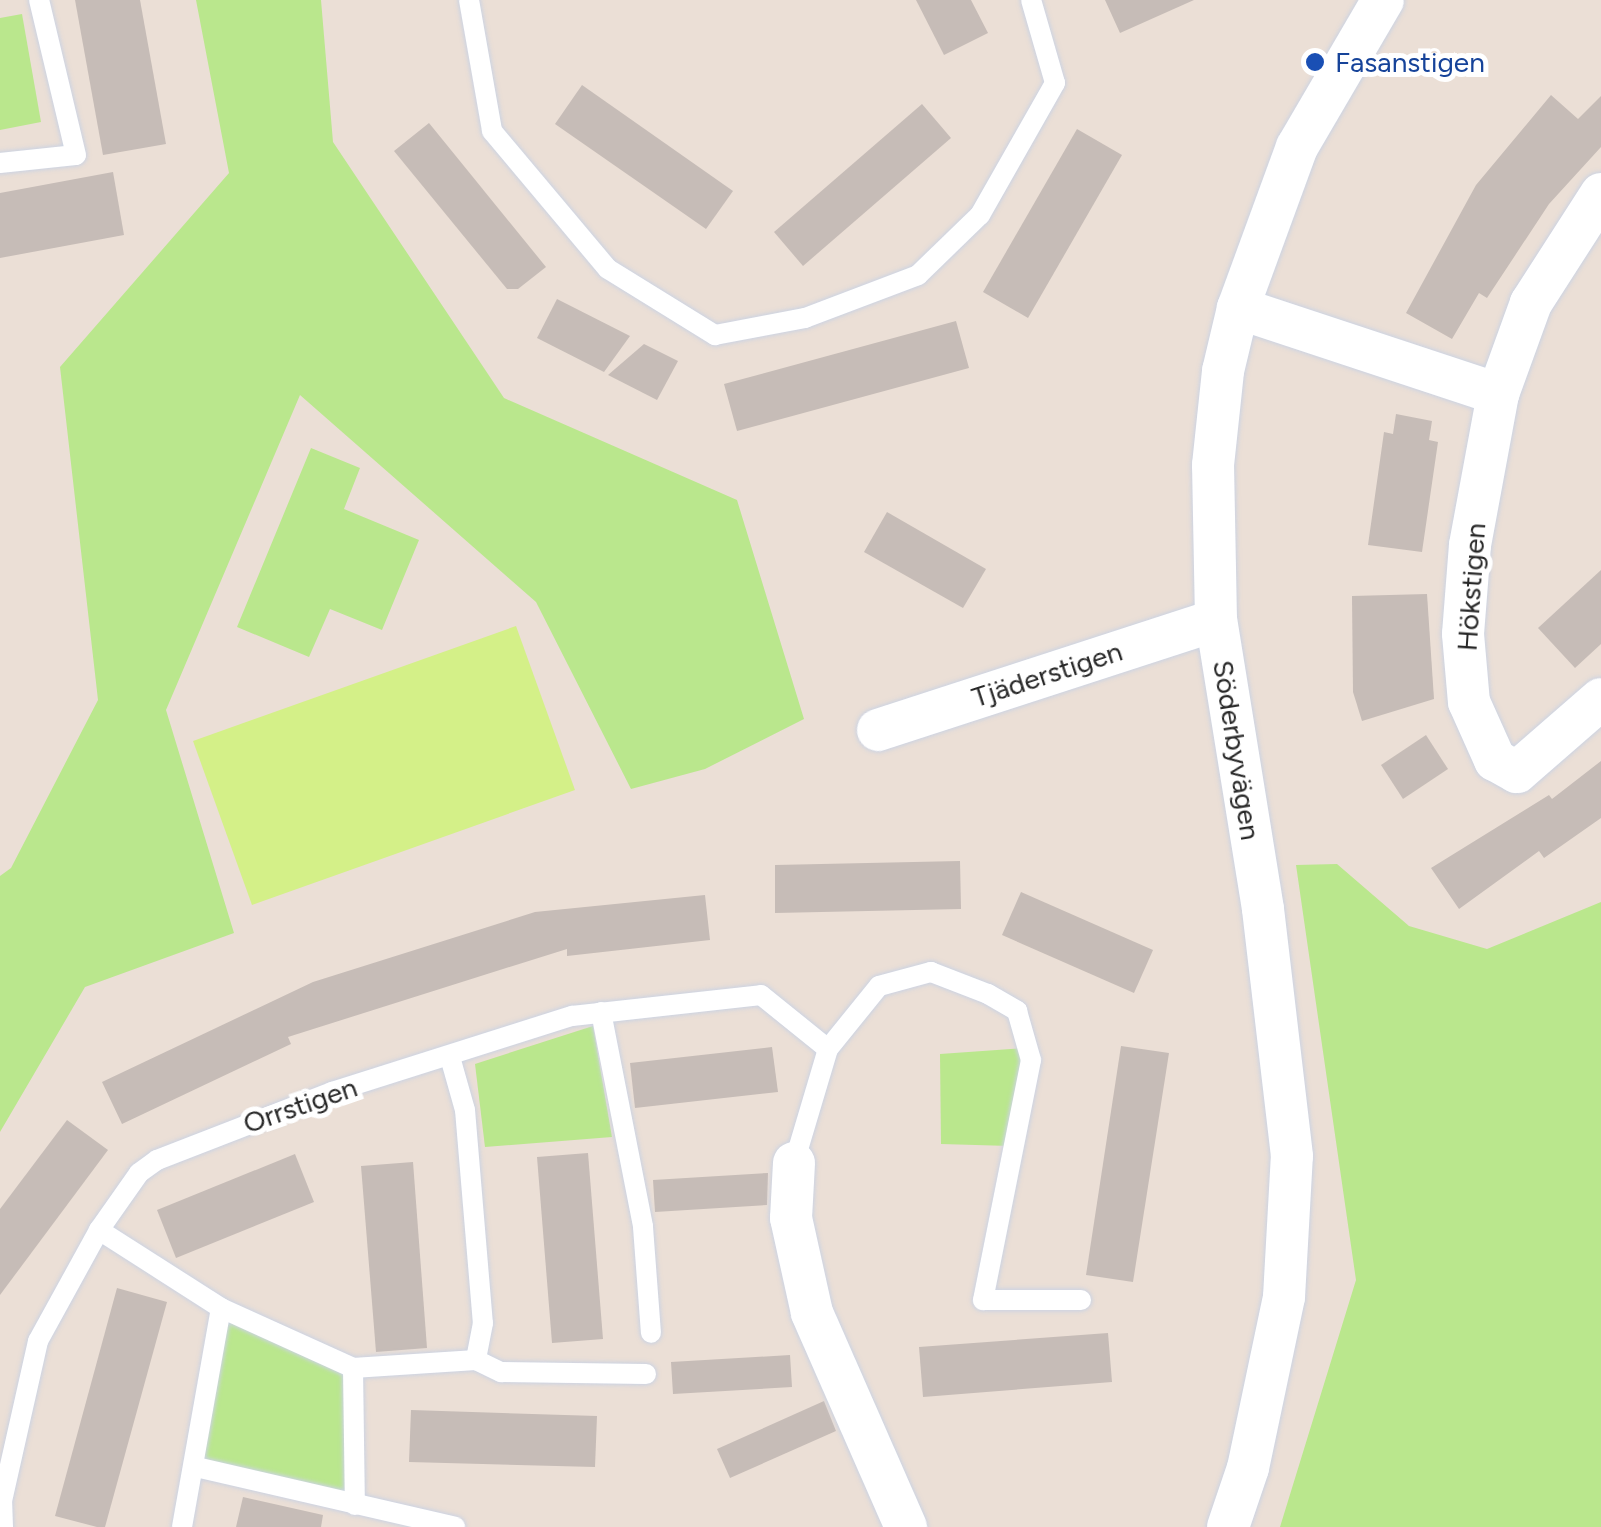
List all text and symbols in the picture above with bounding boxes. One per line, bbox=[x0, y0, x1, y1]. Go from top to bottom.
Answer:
place label: Fasanstigen bbox=[1335, 45, 1485, 79]
marker: Fasanstigen bbox=[1304, 51, 1326, 73]
street label: Hökstigen bbox=[1450, 522, 1492, 652]
street label: Tjäderstigen bbox=[968, 634, 1126, 714]
street label: Söderbyvägen bbox=[1206, 658, 1268, 842]
street label: Orrstigen bbox=[239, 1070, 361, 1140]

